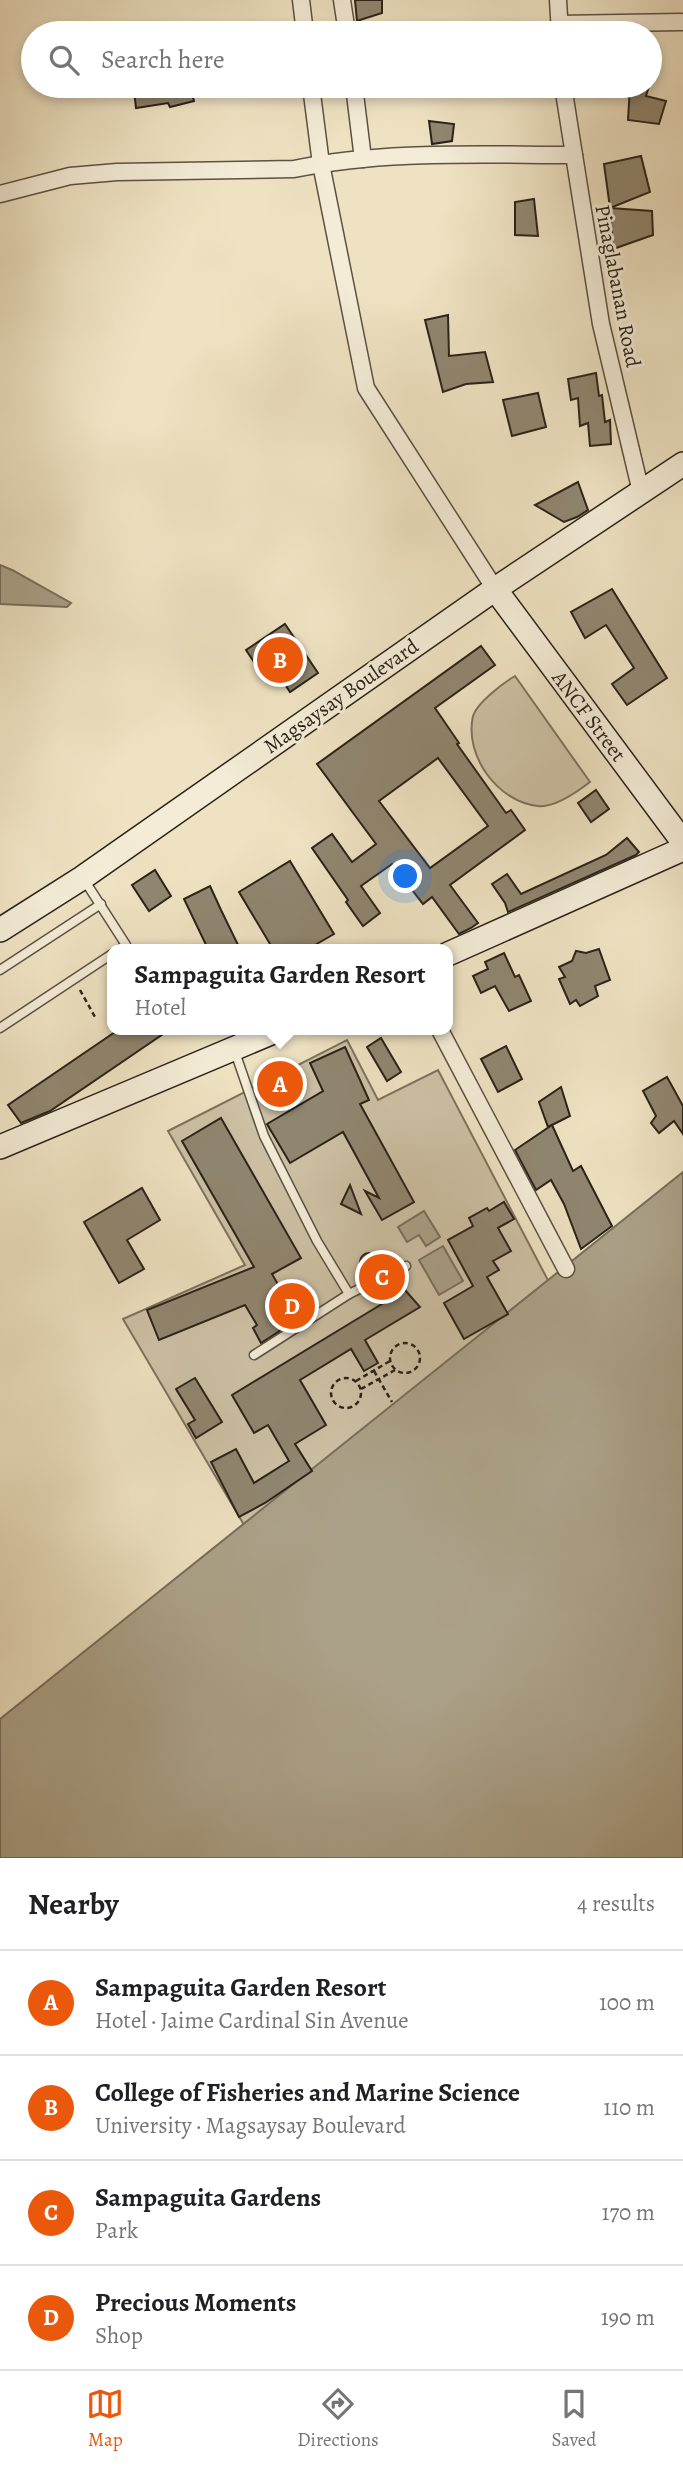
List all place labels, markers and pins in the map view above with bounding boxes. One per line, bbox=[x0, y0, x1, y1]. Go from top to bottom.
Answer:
pin: B bbox=[257, 634, 303, 686]
pin: A bbox=[257, 1058, 303, 1110]
pin: C bbox=[359, 1251, 405, 1303]
pin: D bbox=[269, 1280, 315, 1332]

